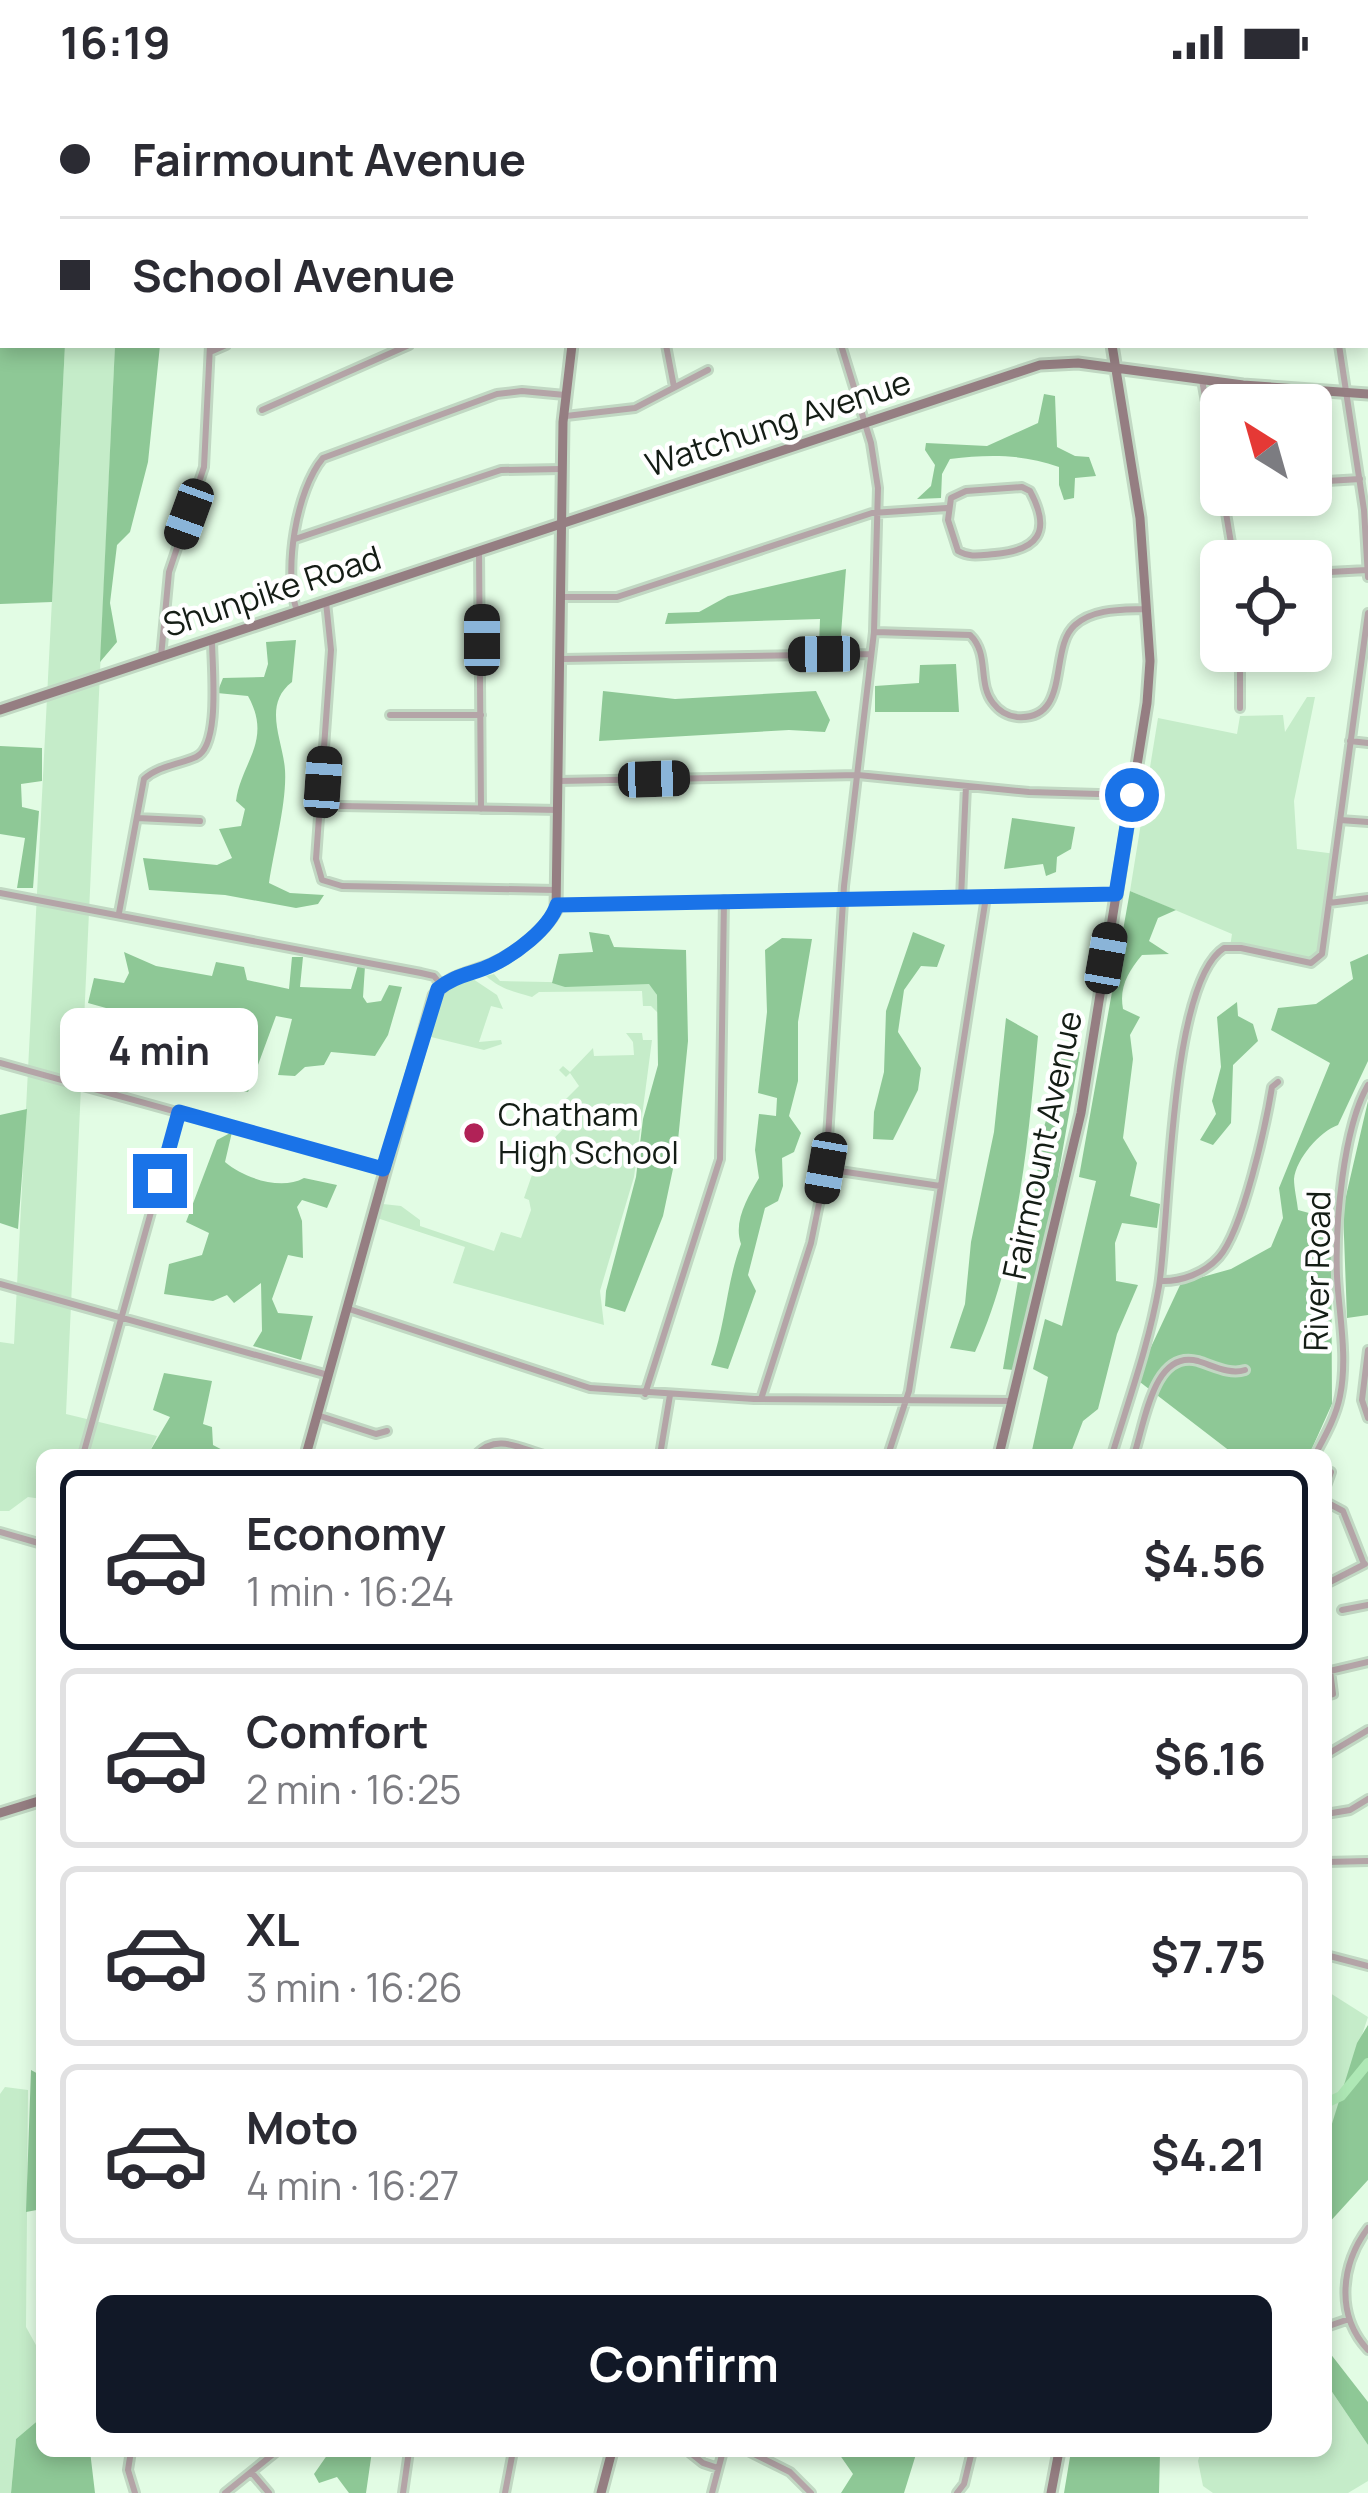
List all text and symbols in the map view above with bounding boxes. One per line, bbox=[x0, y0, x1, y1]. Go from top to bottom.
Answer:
text: 16:19 bbox=[60, 11, 171, 73]
text: Fairmount Avenue bbox=[132, 128, 526, 190]
text: School Avenue bbox=[132, 244, 455, 306]
street label: Watchung Avenue bbox=[639, 358, 916, 487]
north arrow bbox=[1200, 384, 1332, 516]
map controls bbox=[1200, 384, 1332, 672]
car bbox=[160, 474, 218, 554]
street label: Shunpike Road bbox=[157, 534, 387, 647]
button: locate bbox=[1200, 540, 1332, 672]
car bbox=[464, 604, 500, 676]
car bbox=[788, 635, 860, 673]
car bbox=[303, 745, 343, 819]
car bbox=[617, 760, 691, 798]
route start bbox=[1105, 768, 1159, 822]
car bbox=[1082, 919, 1130, 997]
callout: 4 min bbox=[61, 1007, 259, 1091]
street label: Fairmount Avenue bbox=[991, 1007, 1092, 1283]
text: 4 min bbox=[108, 1023, 210, 1077]
place label: Chatham High School bbox=[498, 1091, 679, 1174]
marker: Chatham High School bbox=[461, 1120, 487, 1146]
car bbox=[802, 1129, 850, 1207]
route end bbox=[133, 1154, 187, 1208]
street label: River Road bbox=[1293, 1190, 1340, 1352]
text: Economy bbox=[246, 1502, 446, 1564]
icon: car bbox=[102, 1506, 210, 1614]
text: $4.56 bbox=[1143, 1529, 1266, 1591]
text: 1 min · 16:24 bbox=[246, 1564, 454, 1618]
text: Comfort bbox=[246, 1700, 429, 1762]
icon: car bbox=[102, 1704, 210, 1812]
text: $6.16 bbox=[1154, 1727, 1266, 1789]
text: 2 min · 16:25 bbox=[246, 1762, 462, 1816]
text: XL bbox=[246, 1898, 300, 1960]
icon: car bbox=[102, 1902, 210, 2010]
text: $7.75 bbox=[1150, 1925, 1266, 1987]
text: 3 min · 16:26 bbox=[246, 1960, 463, 2014]
text: Moto bbox=[246, 2096, 358, 2158]
icon: car bbox=[102, 2100, 210, 2208]
text: $4.21 bbox=[1151, 2123, 1266, 2185]
text: 4 min · 16:27 bbox=[246, 2158, 459, 2212]
button: Confirm bbox=[96, 2295, 1272, 2433]

